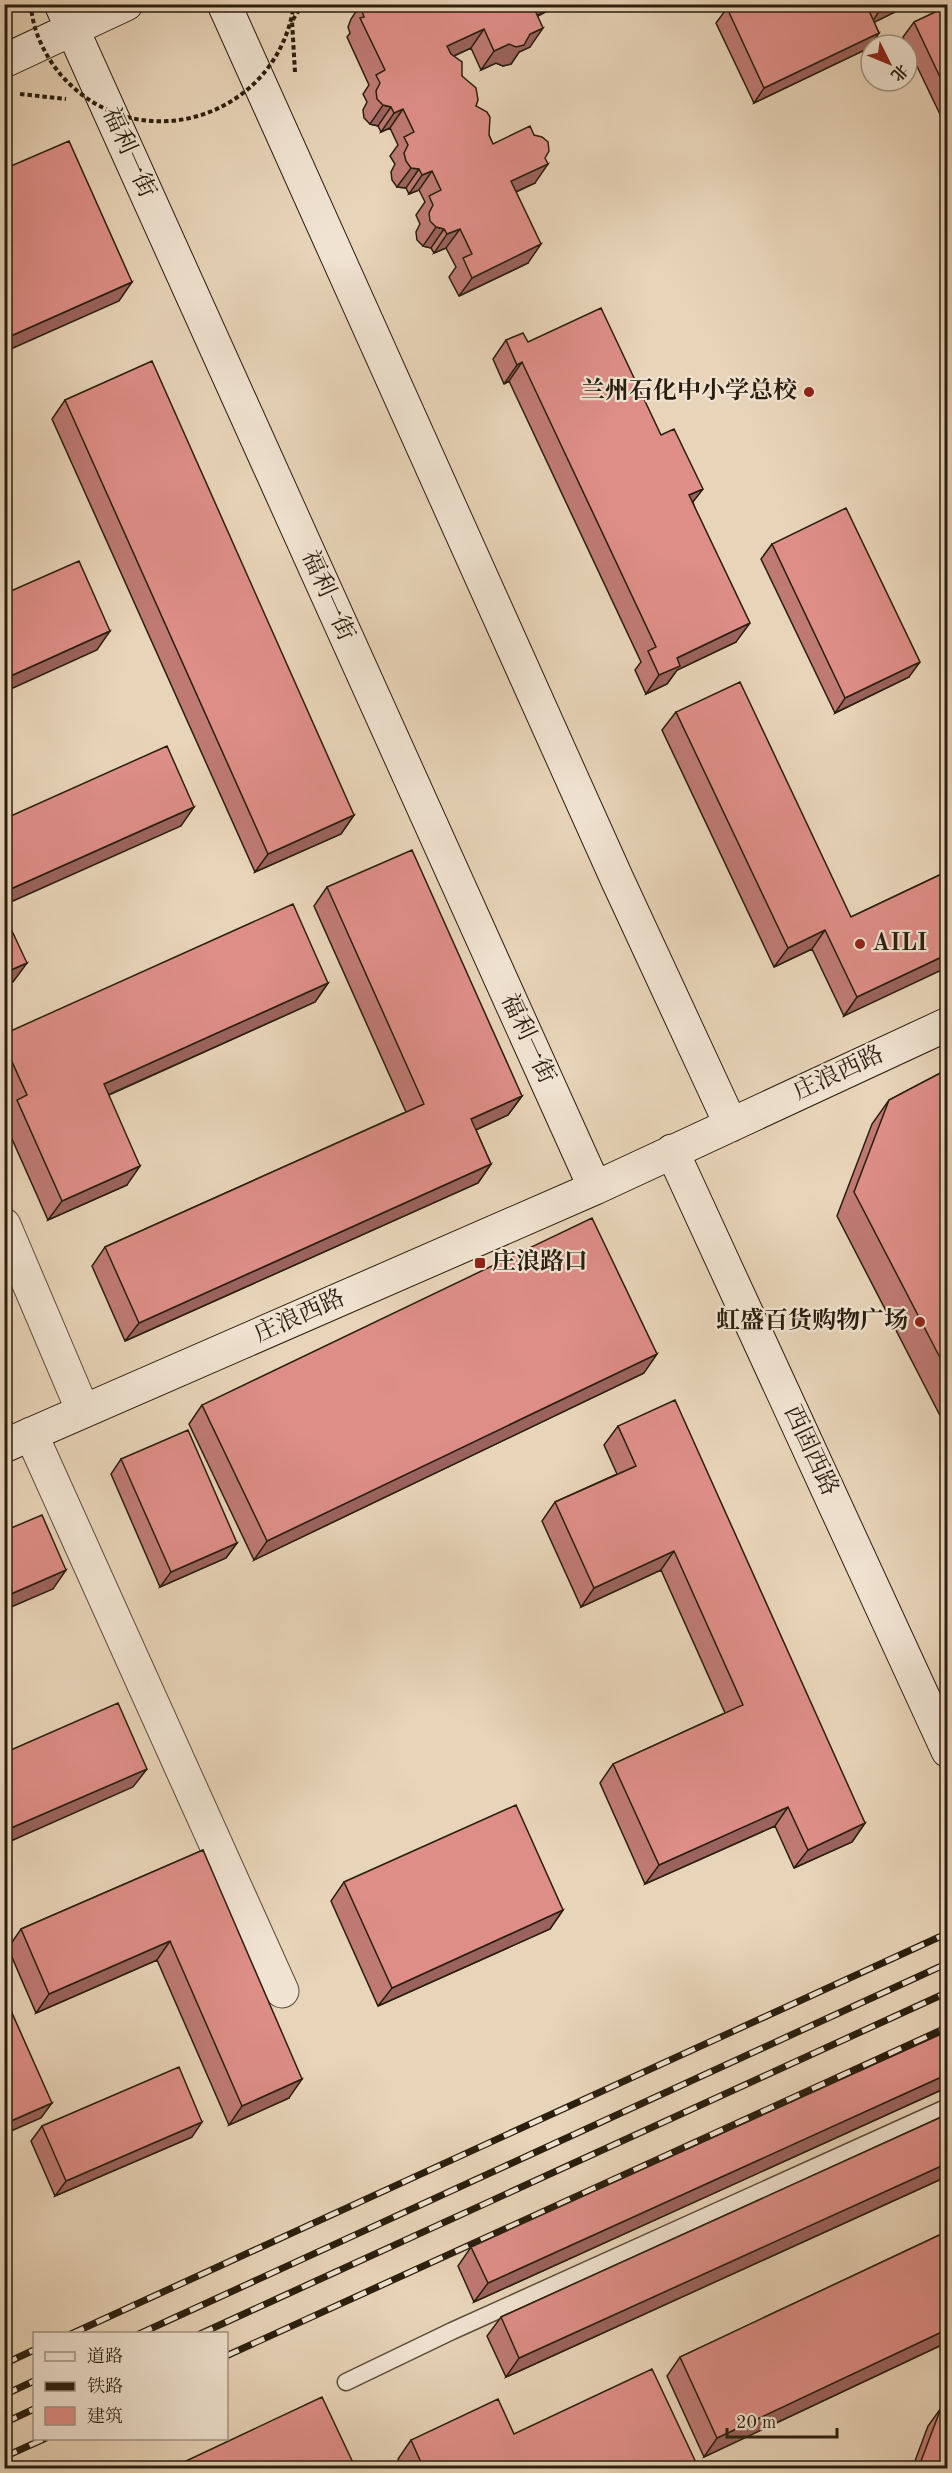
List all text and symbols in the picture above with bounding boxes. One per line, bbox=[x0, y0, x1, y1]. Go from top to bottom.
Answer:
north arrow bbox=[859, 33, 919, 93]
text: 北 bbox=[887, 61, 911, 85]
street label: 福利一街 bbox=[98, 103, 161, 202]
place label: 兰州石化中小学总校 bbox=[581, 377, 797, 404]
marker: 兰州石化中小学总校 bbox=[802, 385, 816, 399]
street label: 福利一街 bbox=[297, 546, 360, 645]
place label: AILI bbox=[872, 932, 927, 956]
marker: AILI bbox=[853, 937, 867, 951]
street label: 福利一街 bbox=[496, 989, 561, 1088]
street label: 庄浪西路 bbox=[789, 1040, 888, 1105]
place label: 庄浪路口 bbox=[492, 1248, 588, 1275]
marker: 庄浪路口 bbox=[473, 1256, 487, 1270]
street label: 庄浪西路 bbox=[250, 1284, 349, 1347]
place label: 虹盛百货购物广场 bbox=[716, 1307, 908, 1334]
marker: 虹盛百货购物广场 bbox=[913, 1315, 927, 1329]
street label: 西固西路 bbox=[779, 1401, 844, 1500]
legend bbox=[33, 2332, 228, 2440]
text: 道路 bbox=[87, 2346, 123, 2366]
text: 铁路 bbox=[87, 2376, 123, 2396]
scale bar bbox=[727, 2401, 836, 2439]
text: 建筑 bbox=[87, 2406, 123, 2426]
text: 20 m bbox=[736, 2414, 776, 2432]

